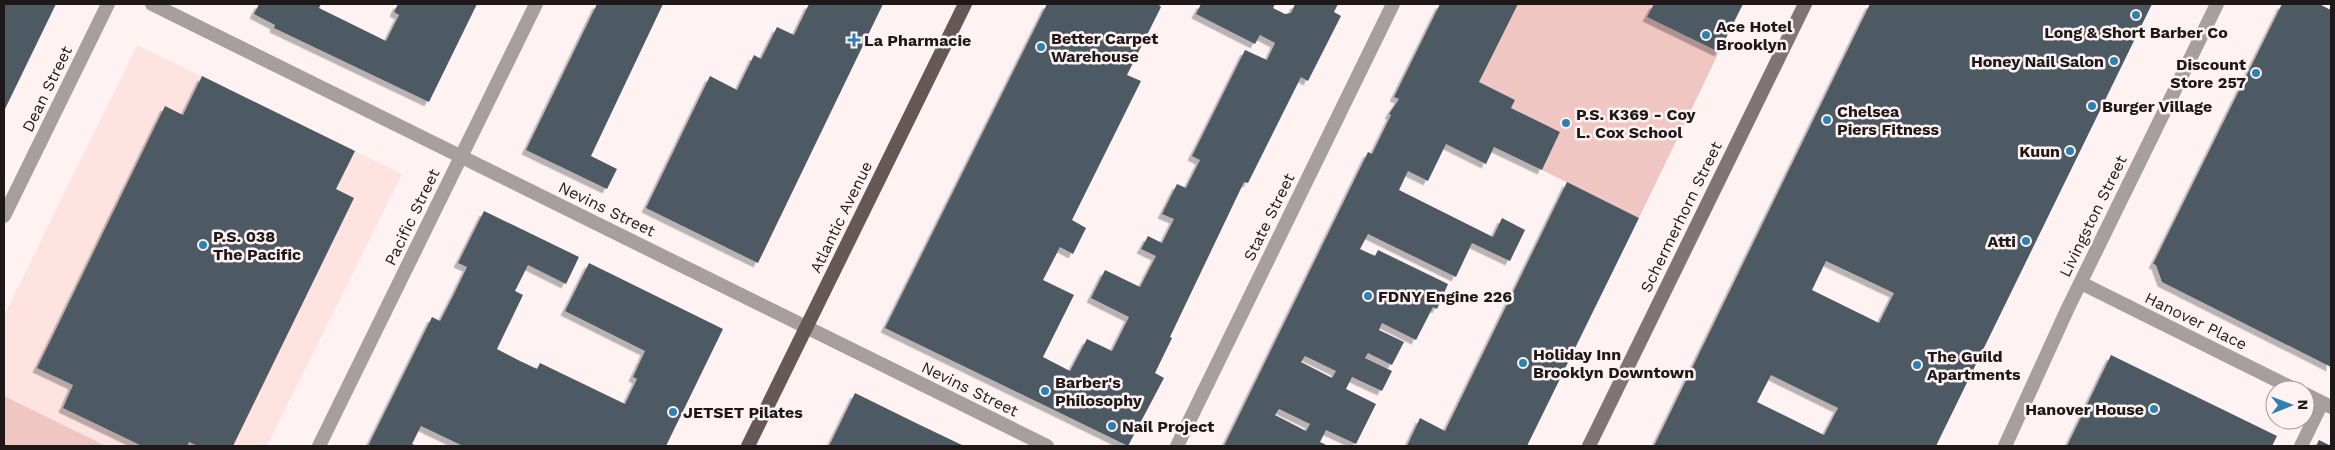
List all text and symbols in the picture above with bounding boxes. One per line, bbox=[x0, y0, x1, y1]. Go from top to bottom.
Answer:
marker: Long & Short Barber Co bbox=[2130, 9, 2142, 21]
place label: Ace Hotel Brooklyn bbox=[1716, 17, 1793, 54]
place label: Long & Short Barber Co bbox=[2044, 23, 2228, 42]
place label: Better Carpet Warehouse bbox=[1051, 29, 1158, 66]
marker: Ace Hotel Brooklyn bbox=[1700, 29, 1712, 41]
place label: La Pharmacie bbox=[864, 31, 971, 50]
marker: La Pharmacie bbox=[848, 34, 860, 46]
marker: Better Carpet Warehouse bbox=[1035, 41, 1047, 53]
street label: Dean Street bbox=[18, 43, 76, 135]
place label: Honey Nail Salon bbox=[1971, 52, 2104, 71]
marker: Honey Nail Salon bbox=[2108, 55, 2120, 67]
place label: Discount Store 257 bbox=[2170, 55, 2246, 92]
marker: Discount Store 257 bbox=[2250, 67, 2262, 79]
place label: Burger Village bbox=[2102, 97, 2212, 116]
marker: Burger Village bbox=[2086, 100, 2098, 112]
place label: Chelsea Piers Fitness bbox=[1837, 102, 1940, 139]
place label: P.S. K369 - Coy L. Cox School bbox=[1576, 105, 1697, 142]
marker: Chelsea Piers Fitness bbox=[1821, 114, 1833, 126]
marker: P.S. K369 - Coy L. Cox School bbox=[1560, 117, 1572, 129]
street label: Schermerhorn Street bbox=[1636, 138, 1726, 296]
place label: Kuun bbox=[2019, 142, 2060, 161]
marker: Kuun bbox=[2064, 145, 2076, 157]
street label: Livingston Street bbox=[2055, 152, 2131, 280]
street label: Atlantic Avenue bbox=[806, 158, 876, 276]
street label: Pacific Street bbox=[380, 165, 444, 268]
street label: State Street bbox=[1240, 170, 1299, 264]
street label: Nevins Street bbox=[556, 177, 659, 241]
place label: P.S. 038 The Pacific bbox=[213, 227, 301, 264]
place label: Atti bbox=[1988, 232, 2016, 251]
marker: Atti bbox=[2020, 235, 2032, 247]
marker: P.S. 038 The Pacific bbox=[197, 239, 209, 251]
place label: FDNY Engine 226 bbox=[1378, 287, 1512, 306]
street label: Hanover Place bbox=[2142, 288, 2250, 354]
marker: FDNY Engine 226 bbox=[1362, 290, 1374, 302]
place label: Holiday Inn Brooklyn Downtown bbox=[1533, 345, 1694, 382]
place label: The Guild Apartments bbox=[1927, 347, 2021, 384]
street label: Nevins Street bbox=[919, 357, 1022, 421]
marker: Holiday Inn Brooklyn Downtown bbox=[1517, 357, 1529, 369]
marker: The Guild Apartments bbox=[1911, 359, 1923, 371]
place label: Barber's Philosophy bbox=[1055, 373, 1143, 410]
north arrow bbox=[2265, 380, 2315, 430]
marker: Barber's Philosophy bbox=[1039, 385, 1051, 397]
text: N bbox=[2295, 399, 2311, 410]
place label: Hanover House bbox=[2025, 400, 2144, 419]
place label: JETSET Pilates bbox=[683, 403, 803, 422]
marker: Hanover House bbox=[2148, 403, 2160, 415]
marker: JETSET Pilates bbox=[667, 406, 679, 418]
place label: Nail Project bbox=[1122, 417, 1214, 436]
marker: Nail Project bbox=[1106, 420, 1118, 432]

